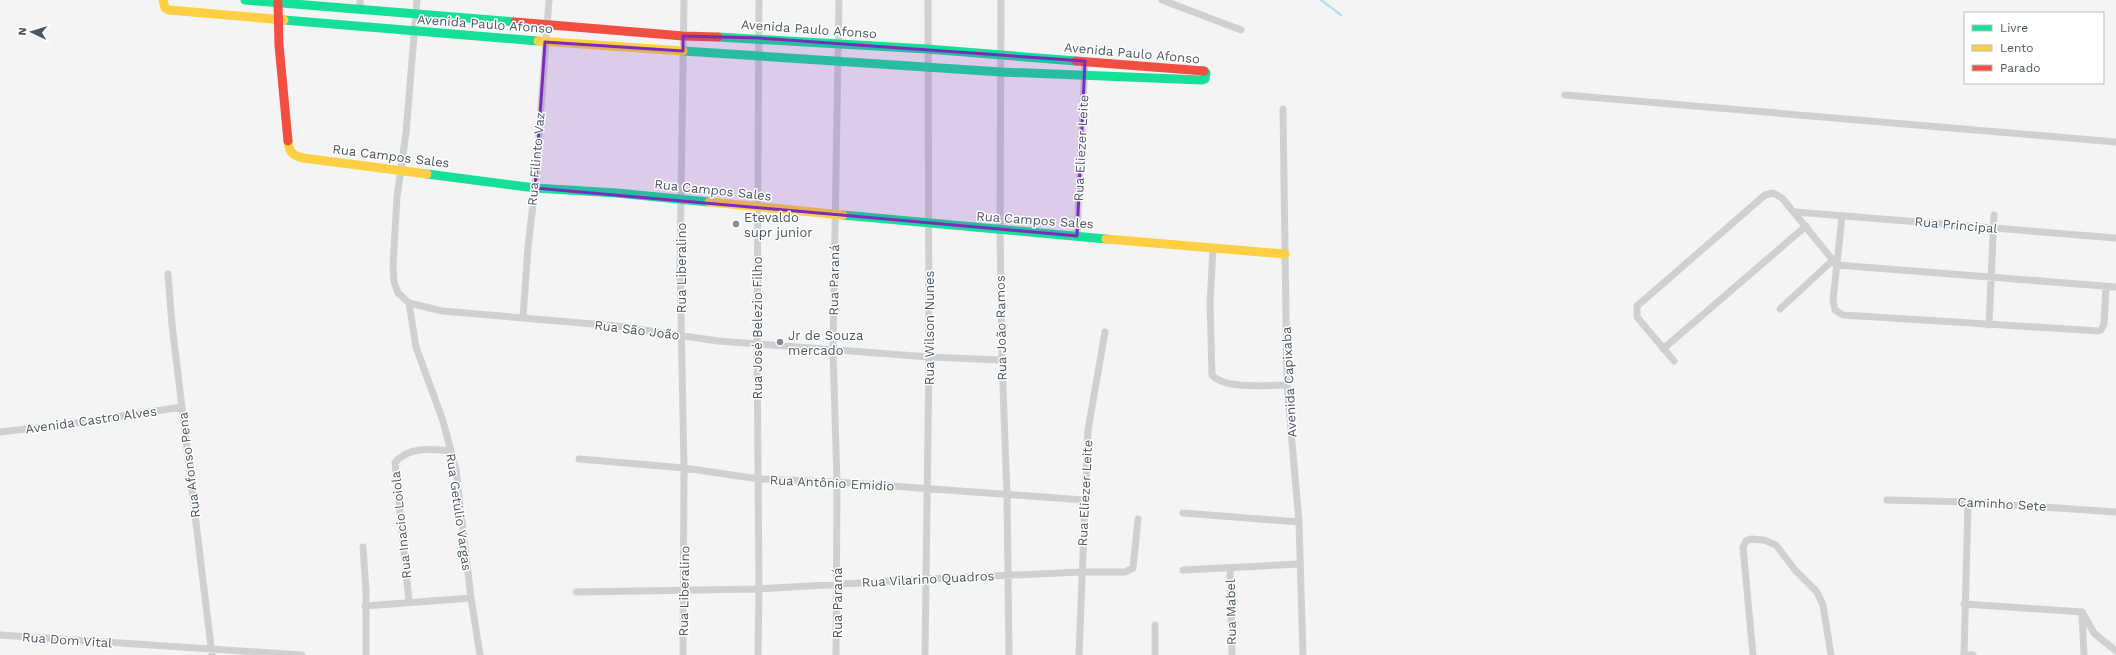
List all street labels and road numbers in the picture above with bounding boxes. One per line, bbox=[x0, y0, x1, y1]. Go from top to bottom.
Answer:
street label: Avenida Paulo Afonso bbox=[417, 12, 554, 36]
street label: Avenida Paulo Afonso bbox=[741, 17, 878, 41]
street label: Avenida Paulo Afonso bbox=[1063, 40, 1201, 66]
street label: Rua Eliezer Leite bbox=[1071, 94, 1091, 202]
street label: Rua Filinto Vaz bbox=[524, 111, 548, 206]
street label: Rua Campos Sales bbox=[332, 141, 451, 171]
street label: Rua Campos Sales bbox=[654, 176, 773, 204]
street label: Rua Campos Sales bbox=[976, 208, 1094, 232]
street label: Rua Principal bbox=[1914, 214, 1998, 236]
street label: Rua Liberalino bbox=[674, 222, 689, 313]
street label: Rua Paraná bbox=[826, 244, 842, 316]
street label: Rua José Belezio Filho bbox=[750, 256, 765, 399]
street label: Rua Wilson Nunes bbox=[922, 271, 937, 385]
street label: Rua João Ramos bbox=[993, 275, 1009, 381]
street label: Rua São João bbox=[594, 317, 681, 343]
street label: Avenida Capixaba bbox=[1279, 325, 1299, 438]
street label: Avenida Castro Alves bbox=[24, 403, 158, 437]
street label: Rua Afonso Pena bbox=[175, 411, 203, 519]
street label: Rua Eliezer Leite bbox=[1075, 439, 1095, 547]
street label: Rua Getúlio Vargas bbox=[443, 452, 475, 572]
street label: Rua Inacio Loiola bbox=[388, 470, 414, 580]
street label: Rua Antônio Emidio bbox=[769, 472, 895, 494]
street label: Caminho Sete bbox=[1957, 494, 2047, 514]
street label: Rua Liberalino bbox=[676, 545, 692, 636]
street label: Rua Paraná bbox=[830, 567, 845, 639]
street label: Rua Vilarino Quadros bbox=[861, 568, 995, 590]
street label: Rua Mabel bbox=[1223, 579, 1239, 645]
street label: Rua Dom Vital bbox=[21, 629, 113, 651]

